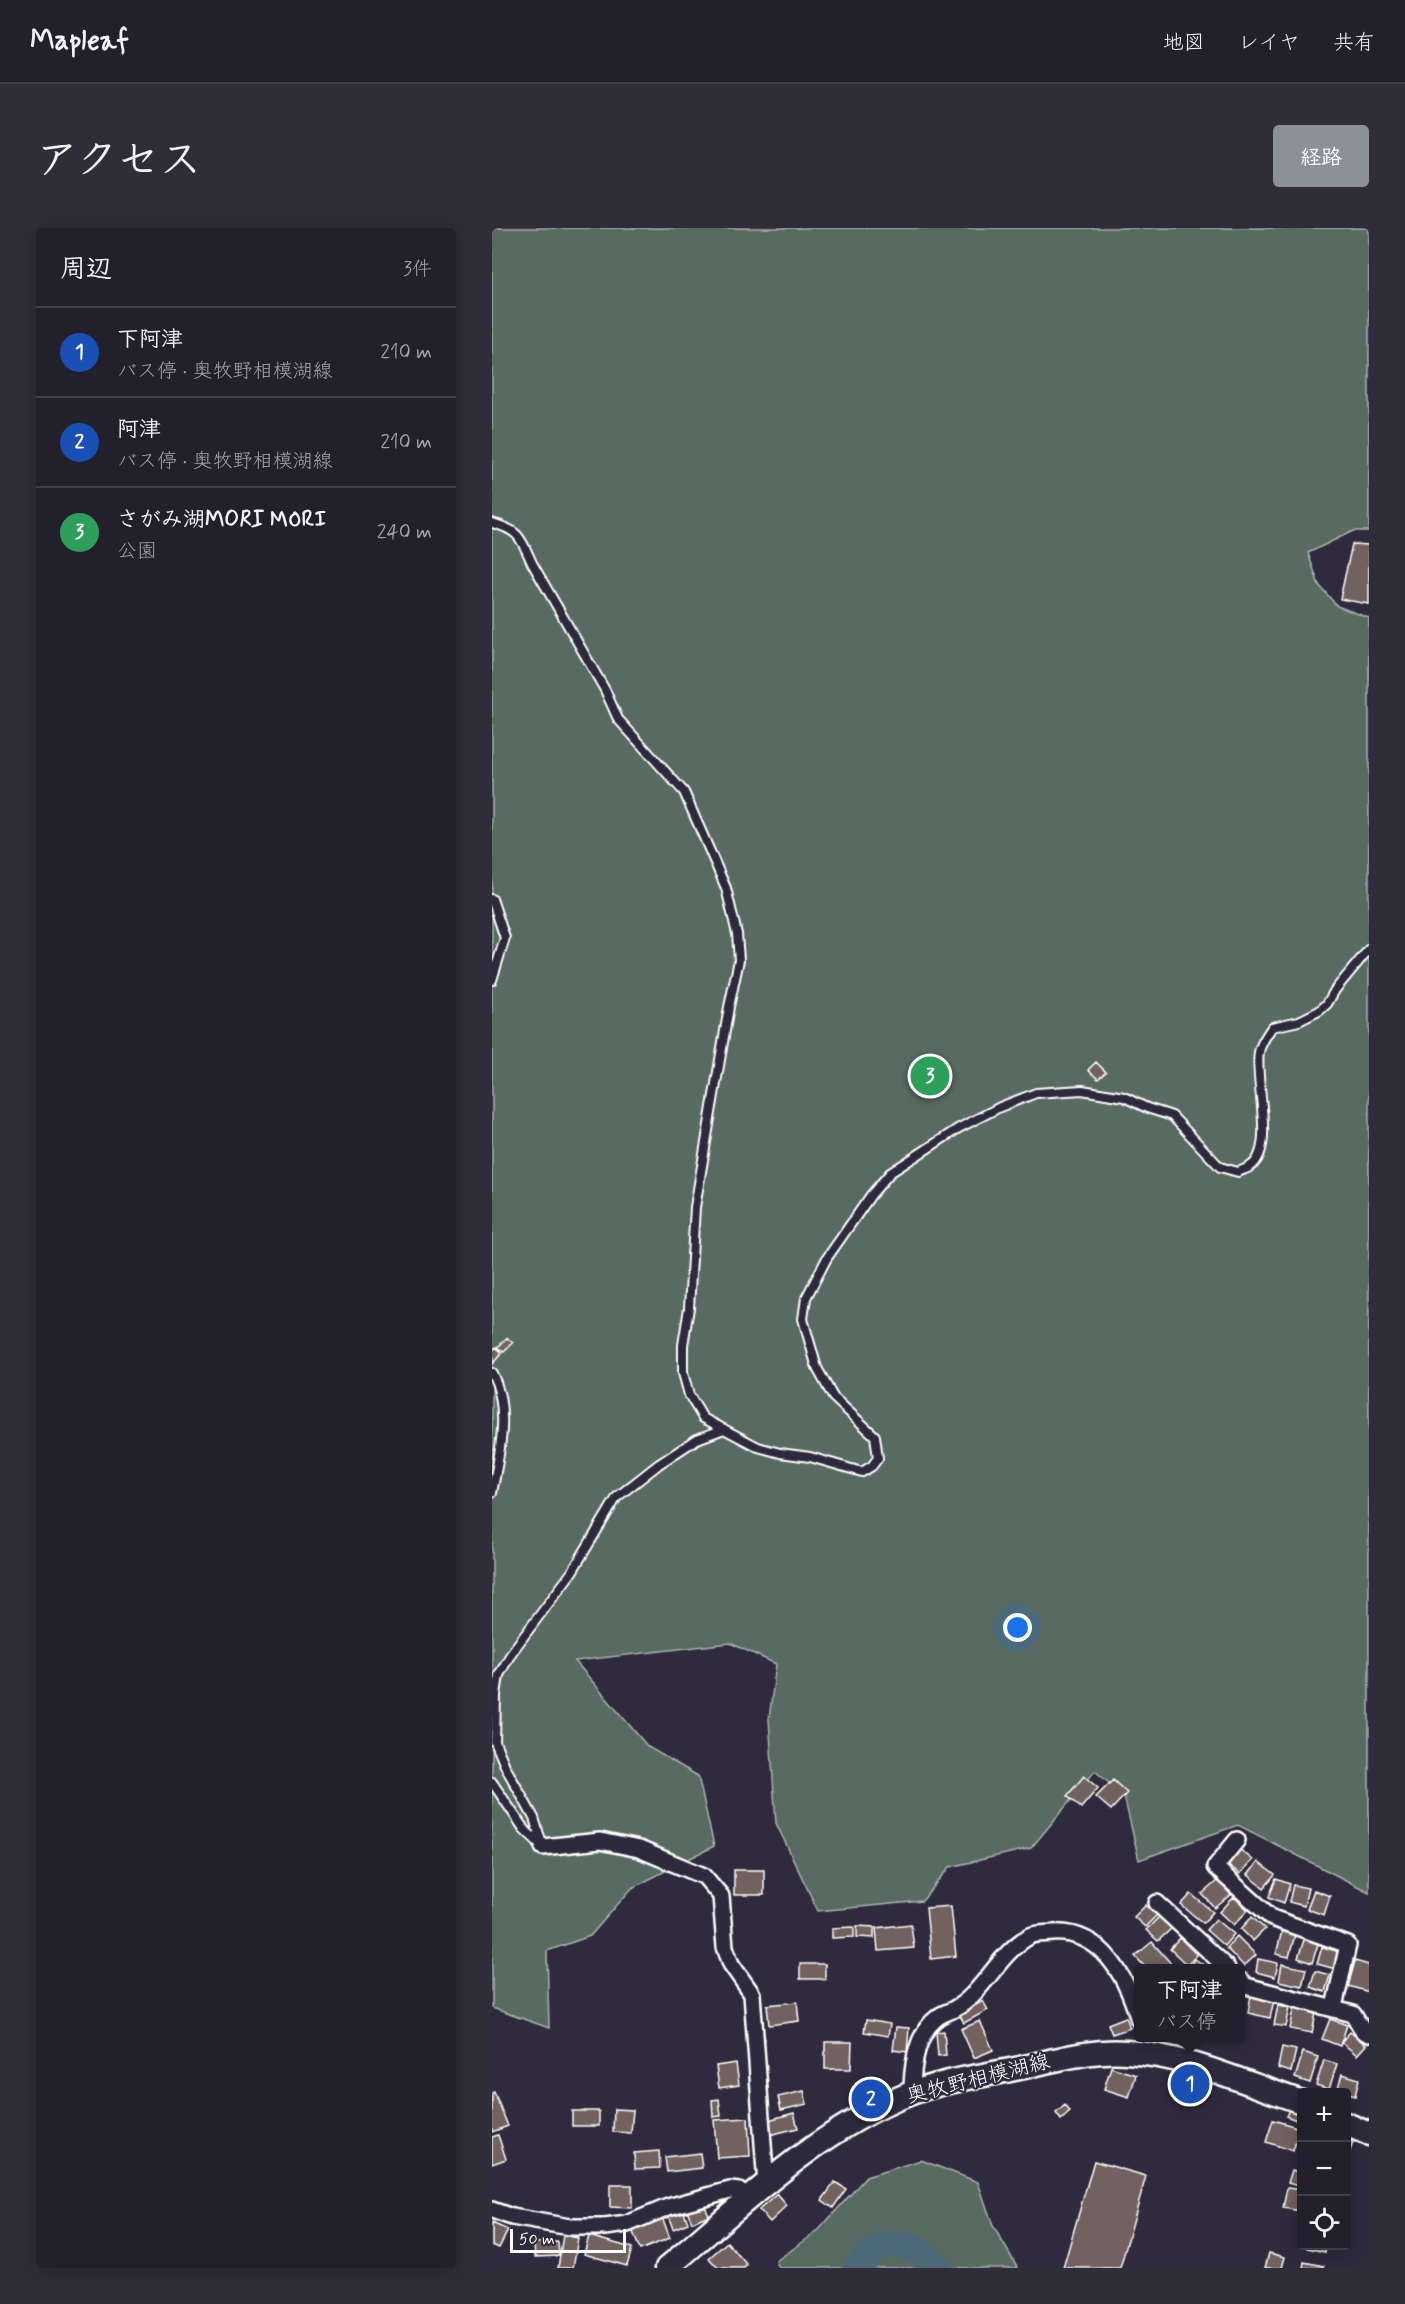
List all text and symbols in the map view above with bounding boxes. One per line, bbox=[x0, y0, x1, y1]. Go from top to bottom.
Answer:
text: Mapleaf bbox=[30, 23, 129, 60]
text: 地図 bbox=[1163, 29, 1205, 57]
text: レイヤ bbox=[1238, 29, 1300, 57]
text: 共有 bbox=[1333, 29, 1375, 57]
button: 経路 bbox=[1273, 125, 1369, 187]
text: アクセス bbox=[36, 134, 201, 189]
text: 周辺 bbox=[60, 253, 112, 287]
text: 3件 bbox=[403, 256, 432, 283]
text: 下阿津 bbox=[117, 326, 183, 354]
text: 1 bbox=[75, 339, 84, 366]
text: 210 m bbox=[380, 339, 432, 366]
text: バス停 · 奥牧野相模湖線 bbox=[117, 358, 332, 385]
text: 阿津 bbox=[117, 416, 161, 444]
text: 2 bbox=[75, 429, 84, 456]
text: 210 m bbox=[380, 429, 432, 456]
text: バス停 · 奥牧野相模湖線 bbox=[117, 448, 332, 475]
text: さがみ湖MORI MORI bbox=[117, 506, 326, 534]
text: 3 bbox=[75, 519, 84, 546]
text: 240 m bbox=[377, 519, 432, 546]
text: 公園 bbox=[117, 538, 157, 565]
pin: 3 bbox=[910, 1054, 950, 1098]
your location bbox=[1003, 1613, 1032, 1642]
popup bbox=[1134, 1964, 1245, 2042]
text: 下阿津 bbox=[1156, 1977, 1223, 2005]
text: バス停 bbox=[1156, 2009, 1216, 2036]
street label: 奥牧野相模湖線 bbox=[903, 2048, 1053, 2110]
pin: 1 bbox=[1170, 2062, 1210, 2106]
pin: 2 bbox=[852, 2076, 890, 2122]
map controls bbox=[1297, 2088, 1351, 2250]
button: + bbox=[1297, 2088, 1351, 2142]
button: − bbox=[1297, 2142, 1351, 2196]
button: locate bbox=[1297, 2196, 1351, 2250]
scale bar bbox=[510, 2226, 626, 2254]
text: 50 m bbox=[519, 2229, 555, 2250]

